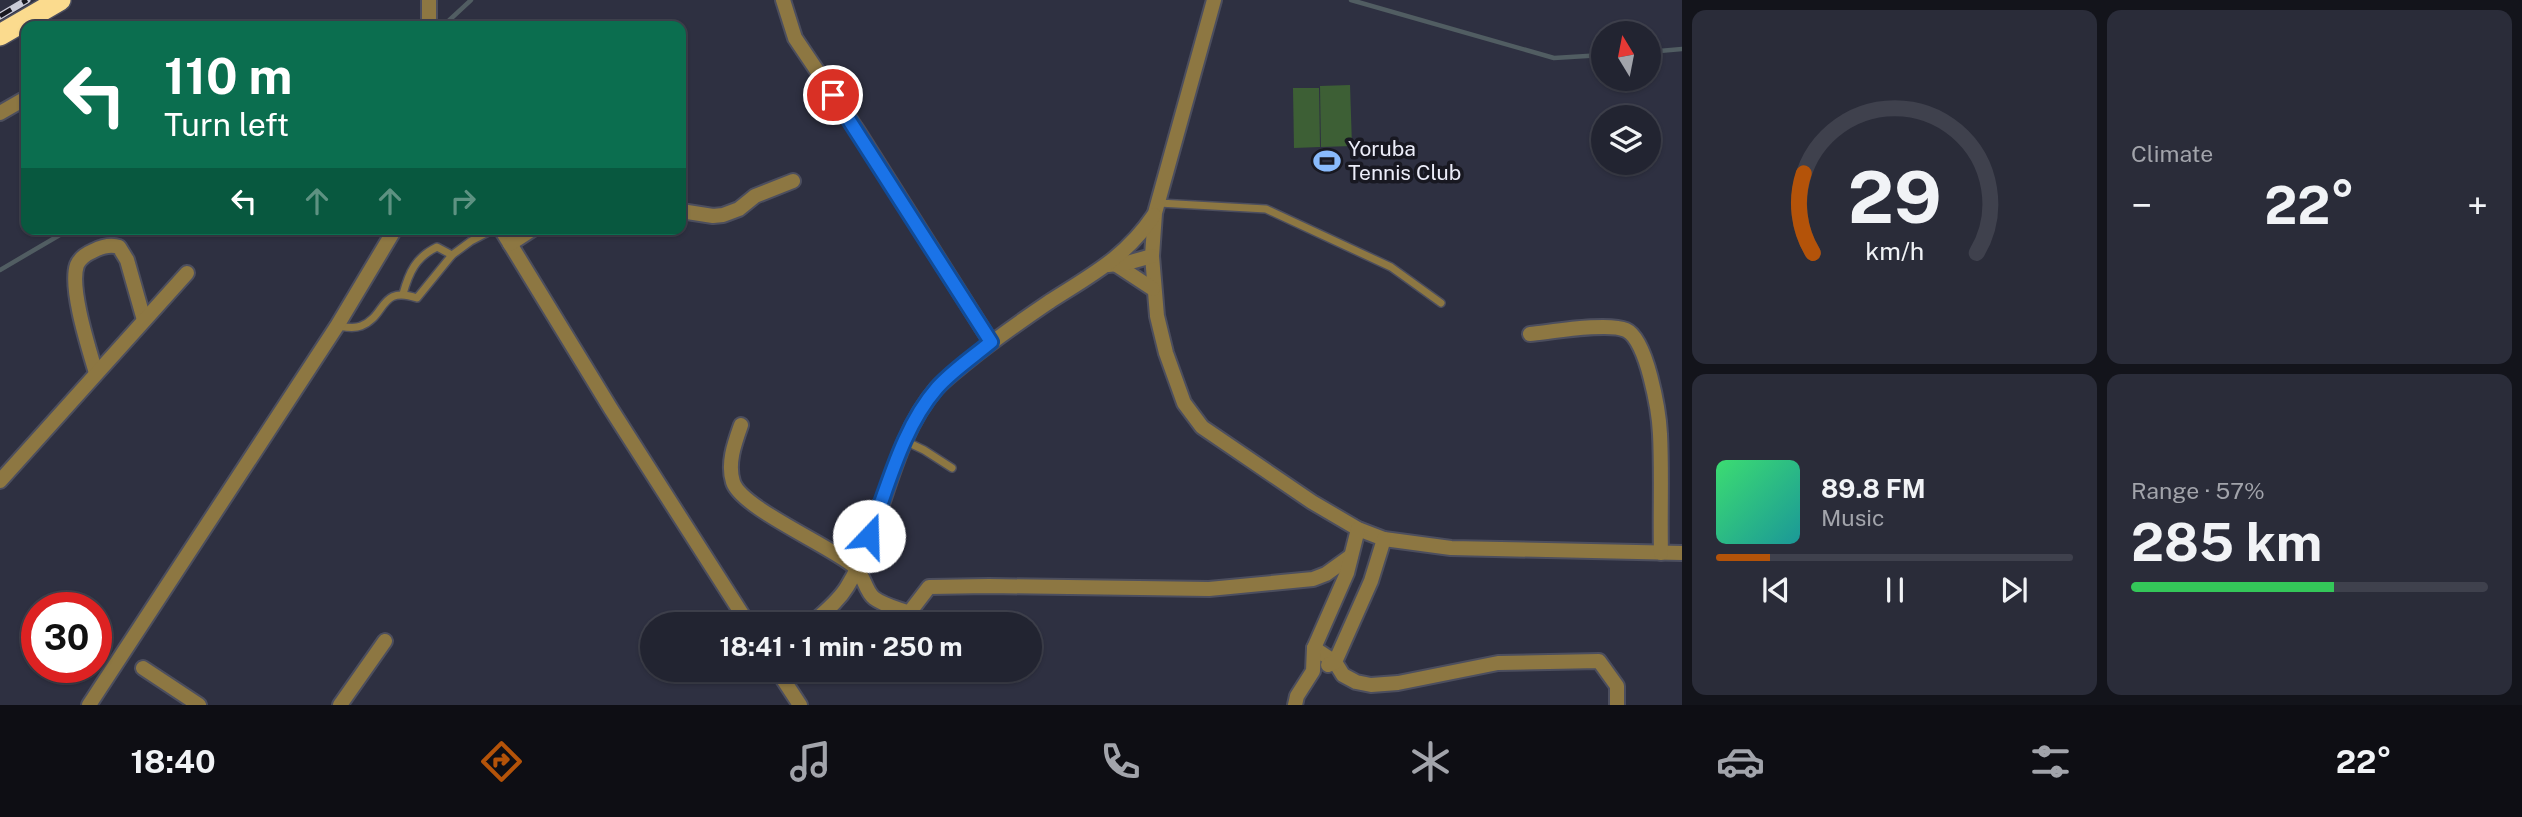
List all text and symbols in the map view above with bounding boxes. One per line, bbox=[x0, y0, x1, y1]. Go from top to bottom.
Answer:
north arrow bbox=[1591, 21, 1661, 91]
map controls bbox=[1591, 21, 1661, 175]
text: 110 m bbox=[164, 47, 292, 105]
icon: left bbox=[49, 49, 140, 140]
pin bbox=[803, 65, 863, 125]
icon: arrive bbox=[814, 76, 852, 114]
button: layers bbox=[1591, 105, 1661, 175]
text: Turn left bbox=[164, 106, 289, 143]
place label: Yoruba Tennis Club bbox=[1348, 136, 1461, 185]
text: Climate bbox=[2131, 140, 2213, 167]
sports icon: Yoruba Tennis Club bbox=[1312, 146, 1342, 176]
text: 29 bbox=[1847, 154, 1942, 239]
text: 22° bbox=[2264, 175, 2355, 236]
icon: left bbox=[225, 182, 263, 220]
icon: ahead bbox=[298, 182, 336, 220]
icon: ahead bbox=[371, 182, 409, 220]
icon: right bbox=[444, 182, 482, 220]
text: − bbox=[2131, 183, 2152, 228]
text: + bbox=[2467, 183, 2488, 228]
text: km/h bbox=[1865, 236, 1924, 266]
text: 89.8 FM bbox=[1821, 473, 1926, 504]
text: Range · 57% bbox=[2131, 477, 2265, 504]
position arrow bbox=[832, 499, 906, 573]
text: Music bbox=[1821, 504, 1885, 531]
text: 285 km bbox=[2131, 512, 2322, 573]
icon: previous bbox=[1757, 571, 1795, 609]
icon: pause bbox=[1876, 571, 1914, 609]
icon: next bbox=[1995, 571, 2033, 609]
speed limit sign: 30 bbox=[21, 592, 112, 683]
text: 18:41 · 1 min · 250 m bbox=[719, 631, 963, 662]
icon: directions bbox=[477, 737, 526, 786]
icon: music bbox=[786, 737, 835, 786]
icon: phone bbox=[1096, 737, 1145, 786]
icon: climate bbox=[1406, 737, 1455, 786]
icon: car bbox=[1716, 737, 1765, 786]
icon: filters bbox=[2026, 737, 2075, 786]
text: 18:40 bbox=[130, 743, 216, 780]
text: 22° bbox=[2336, 743, 2392, 780]

